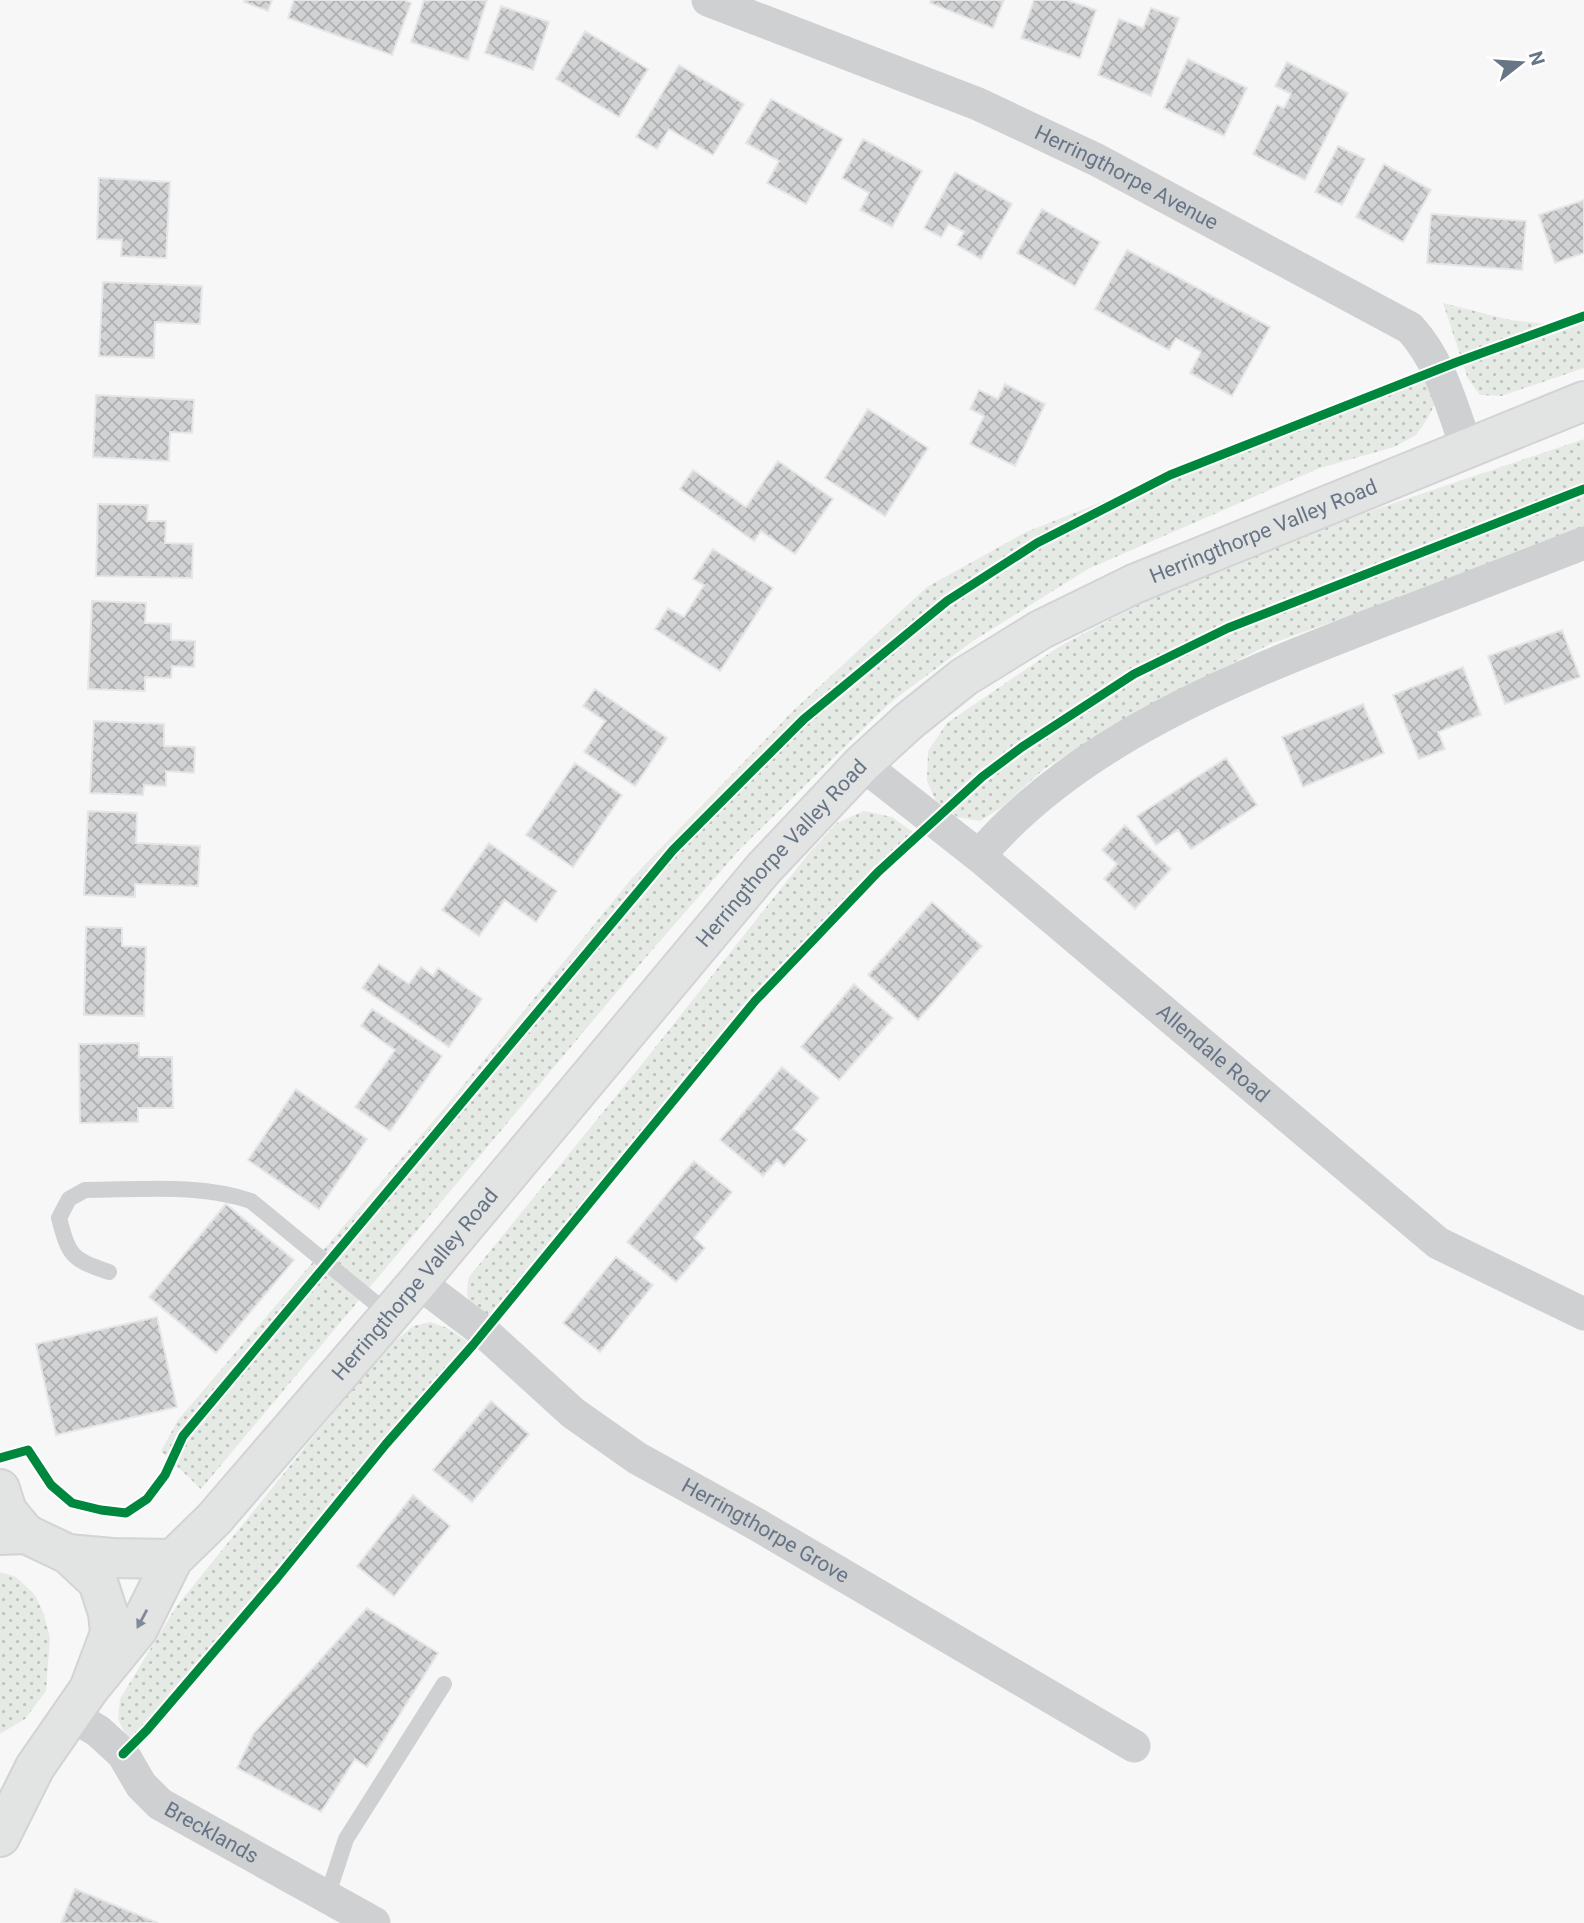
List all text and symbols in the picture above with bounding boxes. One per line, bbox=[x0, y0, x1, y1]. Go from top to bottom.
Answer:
north arrow bbox=[1486, 28, 1556, 98]
text: N bbox=[1524, 48, 1550, 68]
street label: Herringthorpe Avenue bbox=[1031, 120, 1222, 235]
street label: Herringthorpe Valley Road bbox=[1146, 474, 1381, 588]
street label: Herringthorpe Valley Road bbox=[691, 755, 872, 952]
street label: Allendale Road bbox=[1152, 999, 1274, 1108]
street label: Herringthorpe Valley Road bbox=[327, 1184, 503, 1385]
street label: Herringthorpe Grove bbox=[678, 1473, 853, 1588]
one-way arrow bbox=[136, 1610, 148, 1629]
street label: Brecklands bbox=[160, 1797, 263, 1868]

